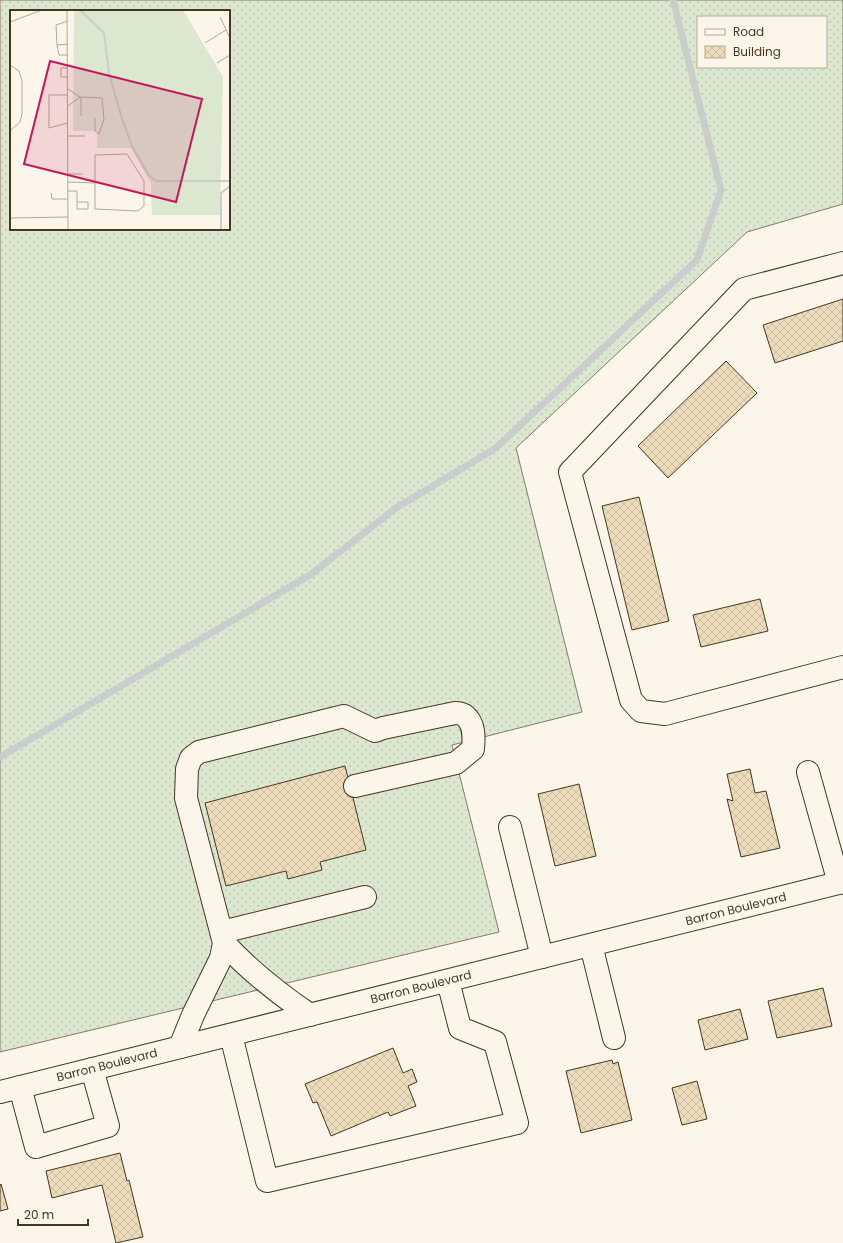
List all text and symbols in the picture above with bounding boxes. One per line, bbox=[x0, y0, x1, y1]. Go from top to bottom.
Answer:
inset map bbox=[10, 10, 230, 230]
legend bbox=[697, 16, 827, 68]
text: Road bbox=[733, 23, 764, 40]
text: Building bbox=[733, 43, 781, 60]
street label: Barron Boulevard bbox=[684, 888, 788, 929]
street label: Barron Boulevard bbox=[369, 966, 473, 1007]
street label: Barron Boulevard bbox=[55, 1044, 159, 1085]
scale bar bbox=[18, 1201, 88, 1227]
text: 20 m bbox=[24, 1206, 54, 1223]

